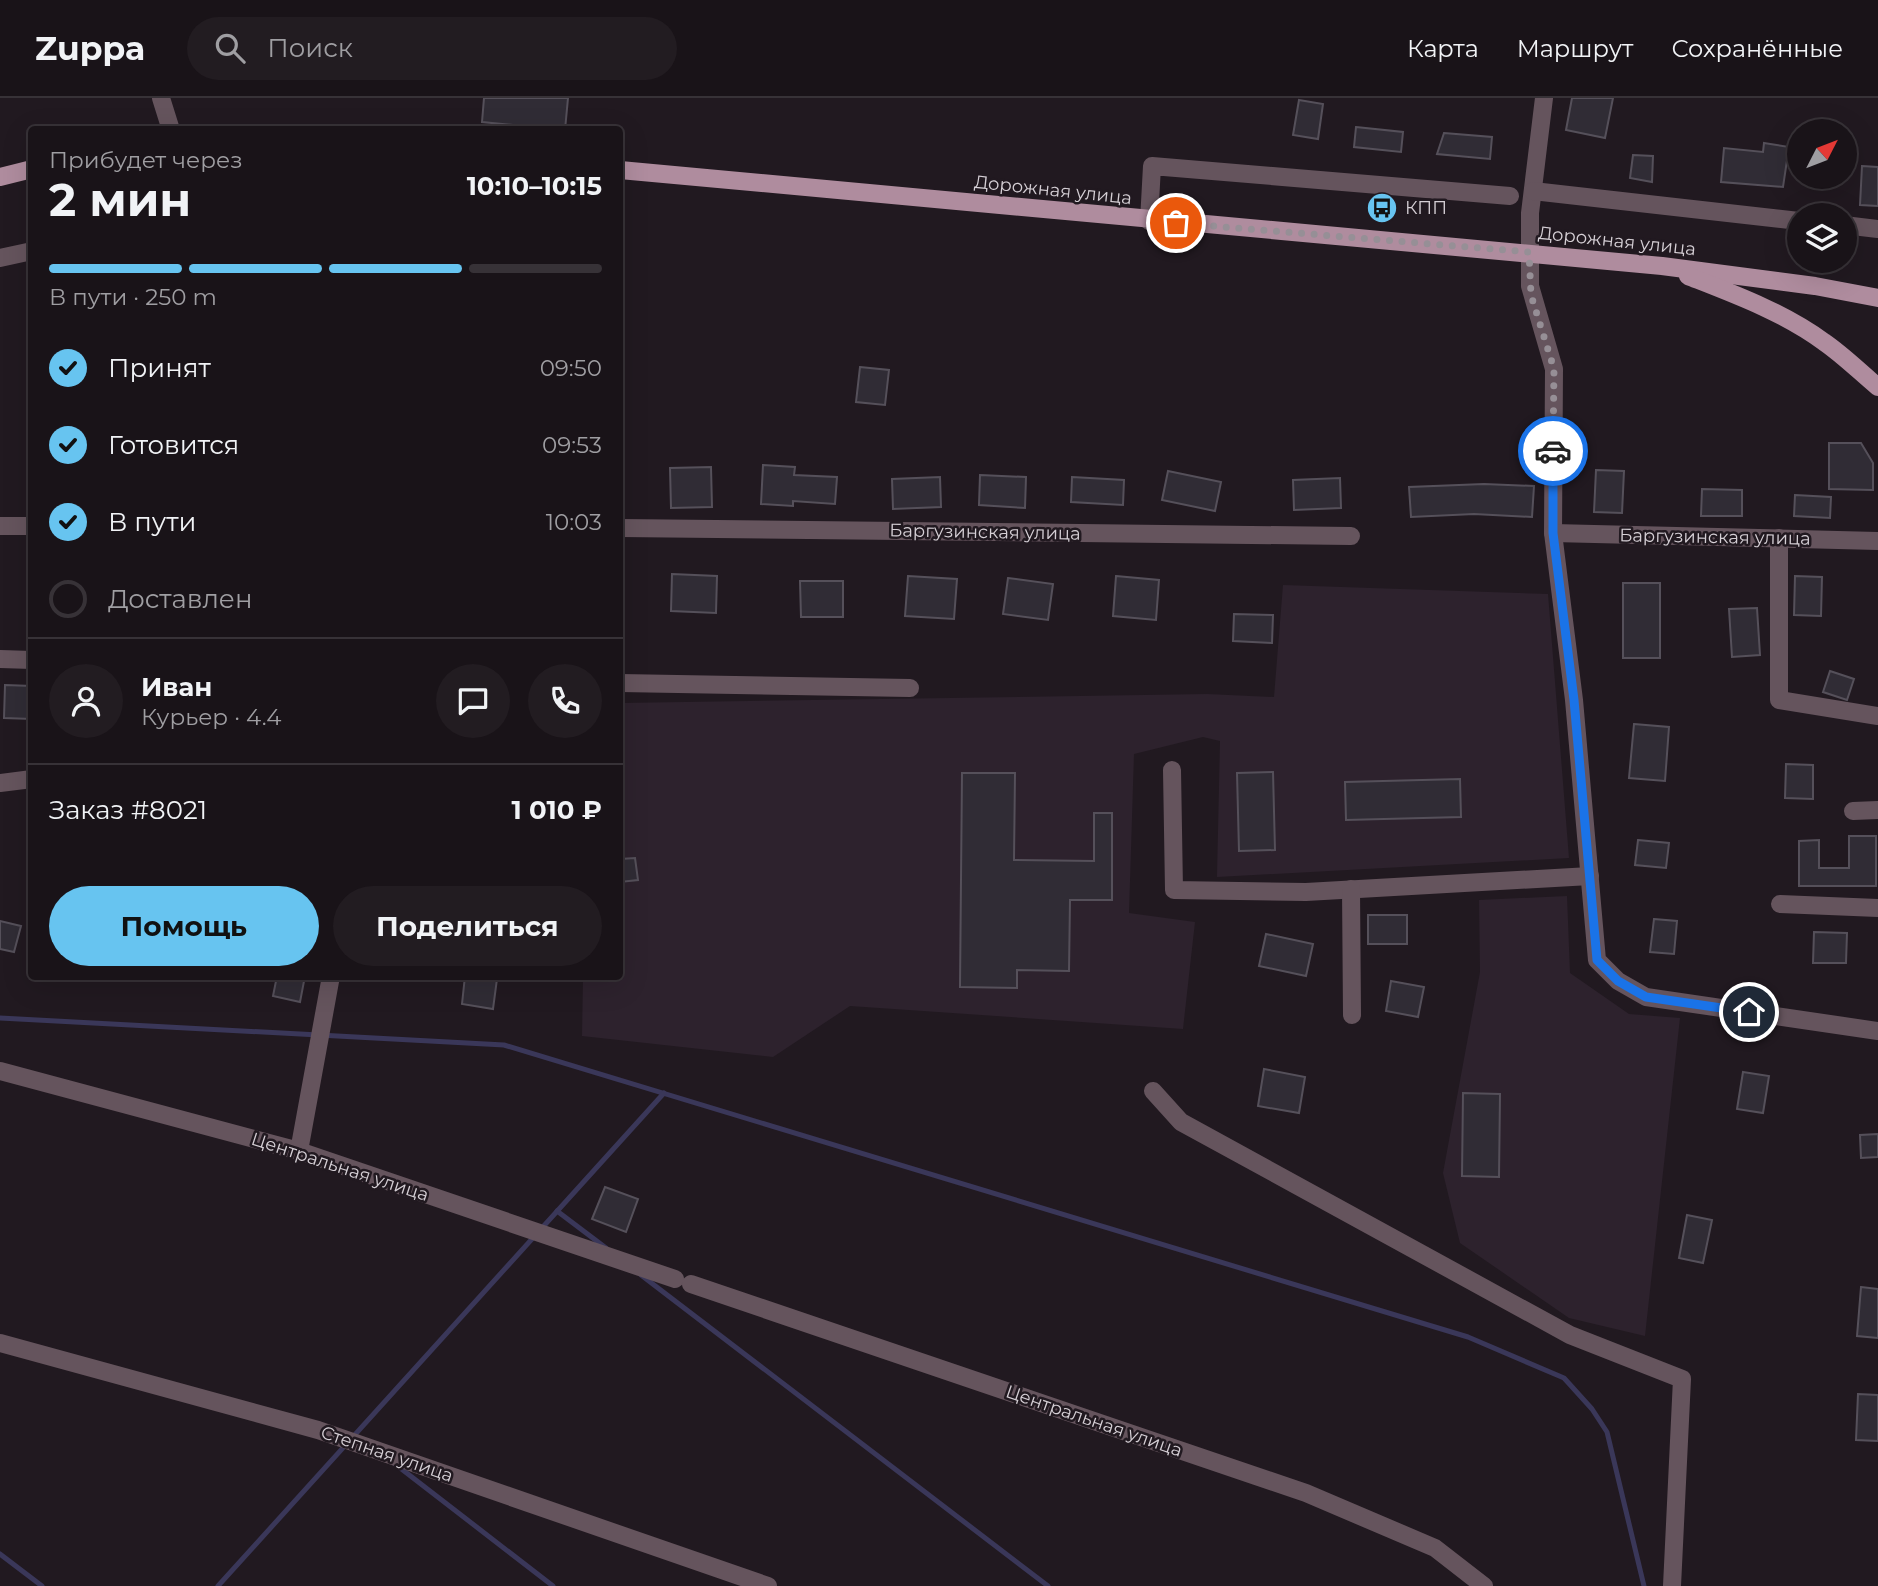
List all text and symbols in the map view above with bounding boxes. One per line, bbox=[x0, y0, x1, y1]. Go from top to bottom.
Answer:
search box bbox=[187, 17, 677, 80]
text: Zuppa bbox=[35, 28, 145, 68]
icon: search bbox=[211, 29, 249, 67]
text: Поиск bbox=[267, 32, 353, 64]
text: Карта bbox=[1407, 34, 1479, 63]
text: Маршрут bbox=[1517, 34, 1633, 63]
text: Сохранённые bbox=[1671, 34, 1843, 63]
north arrow bbox=[1787, 119, 1857, 189]
map controls bbox=[1787, 119, 1857, 273]
text: Прибудет через bbox=[49, 146, 243, 174]
text: 10:10–10:15 bbox=[467, 170, 602, 202]
text: 2 мин bbox=[49, 171, 191, 228]
street label: Дорожная улица bbox=[973, 171, 1133, 209]
bus stop icon: КПП bbox=[1365, 191, 1399, 225]
pin bbox=[1146, 193, 1206, 253]
place label: КПП bbox=[1405, 197, 1447, 219]
button: layers bbox=[1787, 203, 1857, 273]
icon: bag bbox=[1157, 204, 1195, 242]
street label: Дорожная улица bbox=[1537, 222, 1697, 260]
text: В пути · 250 m bbox=[49, 283, 217, 311]
icon: check bbox=[49, 349, 87, 387]
text: Принят bbox=[108, 352, 211, 384]
text: 09:50 bbox=[540, 354, 602, 382]
courier bbox=[1518, 416, 1588, 486]
icon: check bbox=[49, 426, 87, 464]
text: Готовится bbox=[108, 429, 239, 461]
text: 09:53 bbox=[542, 431, 602, 459]
icon: car bbox=[1534, 432, 1572, 470]
icon: check bbox=[49, 503, 87, 541]
text: В пути bbox=[108, 506, 197, 538]
text: 10:03 bbox=[546, 508, 602, 536]
street label: Баргузинская улица bbox=[889, 519, 1081, 545]
street label: Баргузинская улица bbox=[1619, 524, 1811, 550]
text: Доставлен bbox=[108, 583, 253, 615]
button: person bbox=[49, 664, 123, 738]
button: chat bbox=[436, 664, 510, 738]
button: phone bbox=[528, 664, 602, 738]
text: Иван bbox=[141, 671, 212, 703]
text: Курьер · 4.4 bbox=[141, 703, 281, 731]
text: Заказ #8021 bbox=[49, 794, 207, 826]
text: 1 010 ₽ bbox=[512, 794, 602, 826]
button: Помощь bbox=[49, 886, 319, 966]
button: Поделиться bbox=[333, 886, 602, 966]
pin bbox=[1719, 982, 1779, 1042]
icon: home bbox=[1730, 993, 1768, 1031]
street label: Центральная улица bbox=[249, 1128, 431, 1206]
street label: Центральная улица bbox=[1003, 1380, 1185, 1462]
street label: Степная улица bbox=[318, 1421, 456, 1487]

